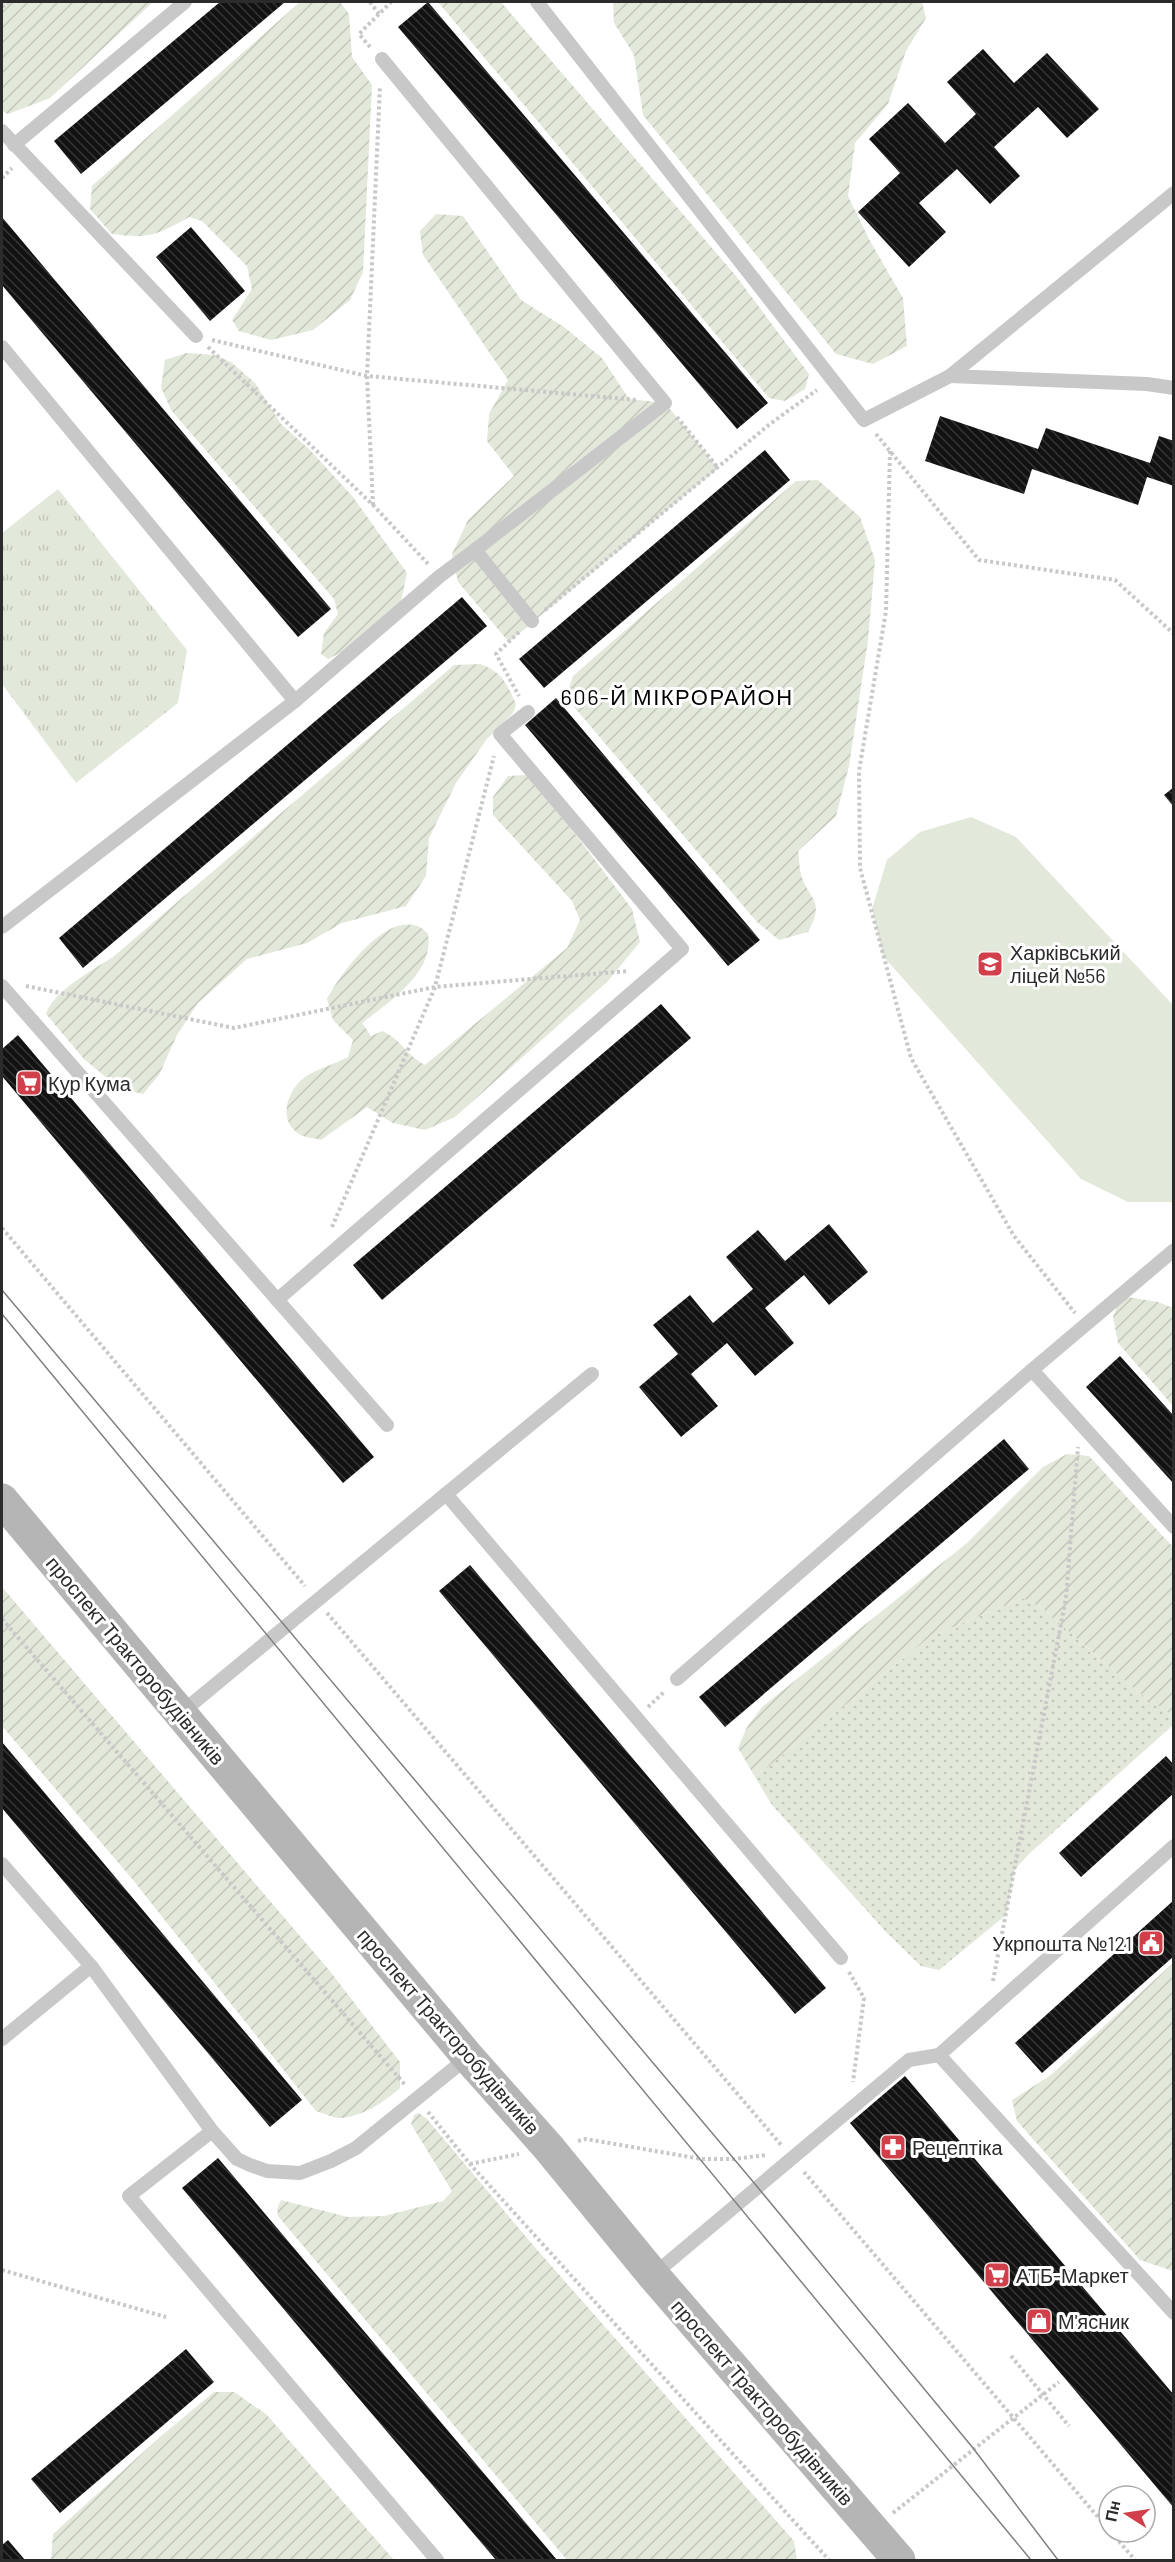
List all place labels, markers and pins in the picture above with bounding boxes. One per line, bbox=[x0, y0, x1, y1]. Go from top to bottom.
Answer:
place label: Харківський ліцей №56 bbox=[1010, 940, 1121, 987]
school or university icon: Харківський ліцей №56 bbox=[975, 949, 1005, 979]
supermarket icon: Кур Кума bbox=[14, 1068, 44, 1098]
place label: Кур Кума bbox=[48, 1071, 132, 1095]
public building icon: Укрпошта №121 bbox=[1136, 1928, 1166, 1958]
place label: Укрпошта №121 bbox=[992, 1931, 1132, 1955]
pharmacy icon: Рецептіка bbox=[878, 2132, 908, 2162]
place label: Рецептіка bbox=[912, 2135, 1004, 2159]
supermarket icon: АТБ-Маркет bbox=[982, 2260, 1012, 2290]
place label: АТБ-Маркет bbox=[1016, 2263, 1129, 2287]
shop icon: М'ясник bbox=[1024, 2306, 1054, 2336]
place label: М'ясник bbox=[1058, 2309, 1129, 2333]

